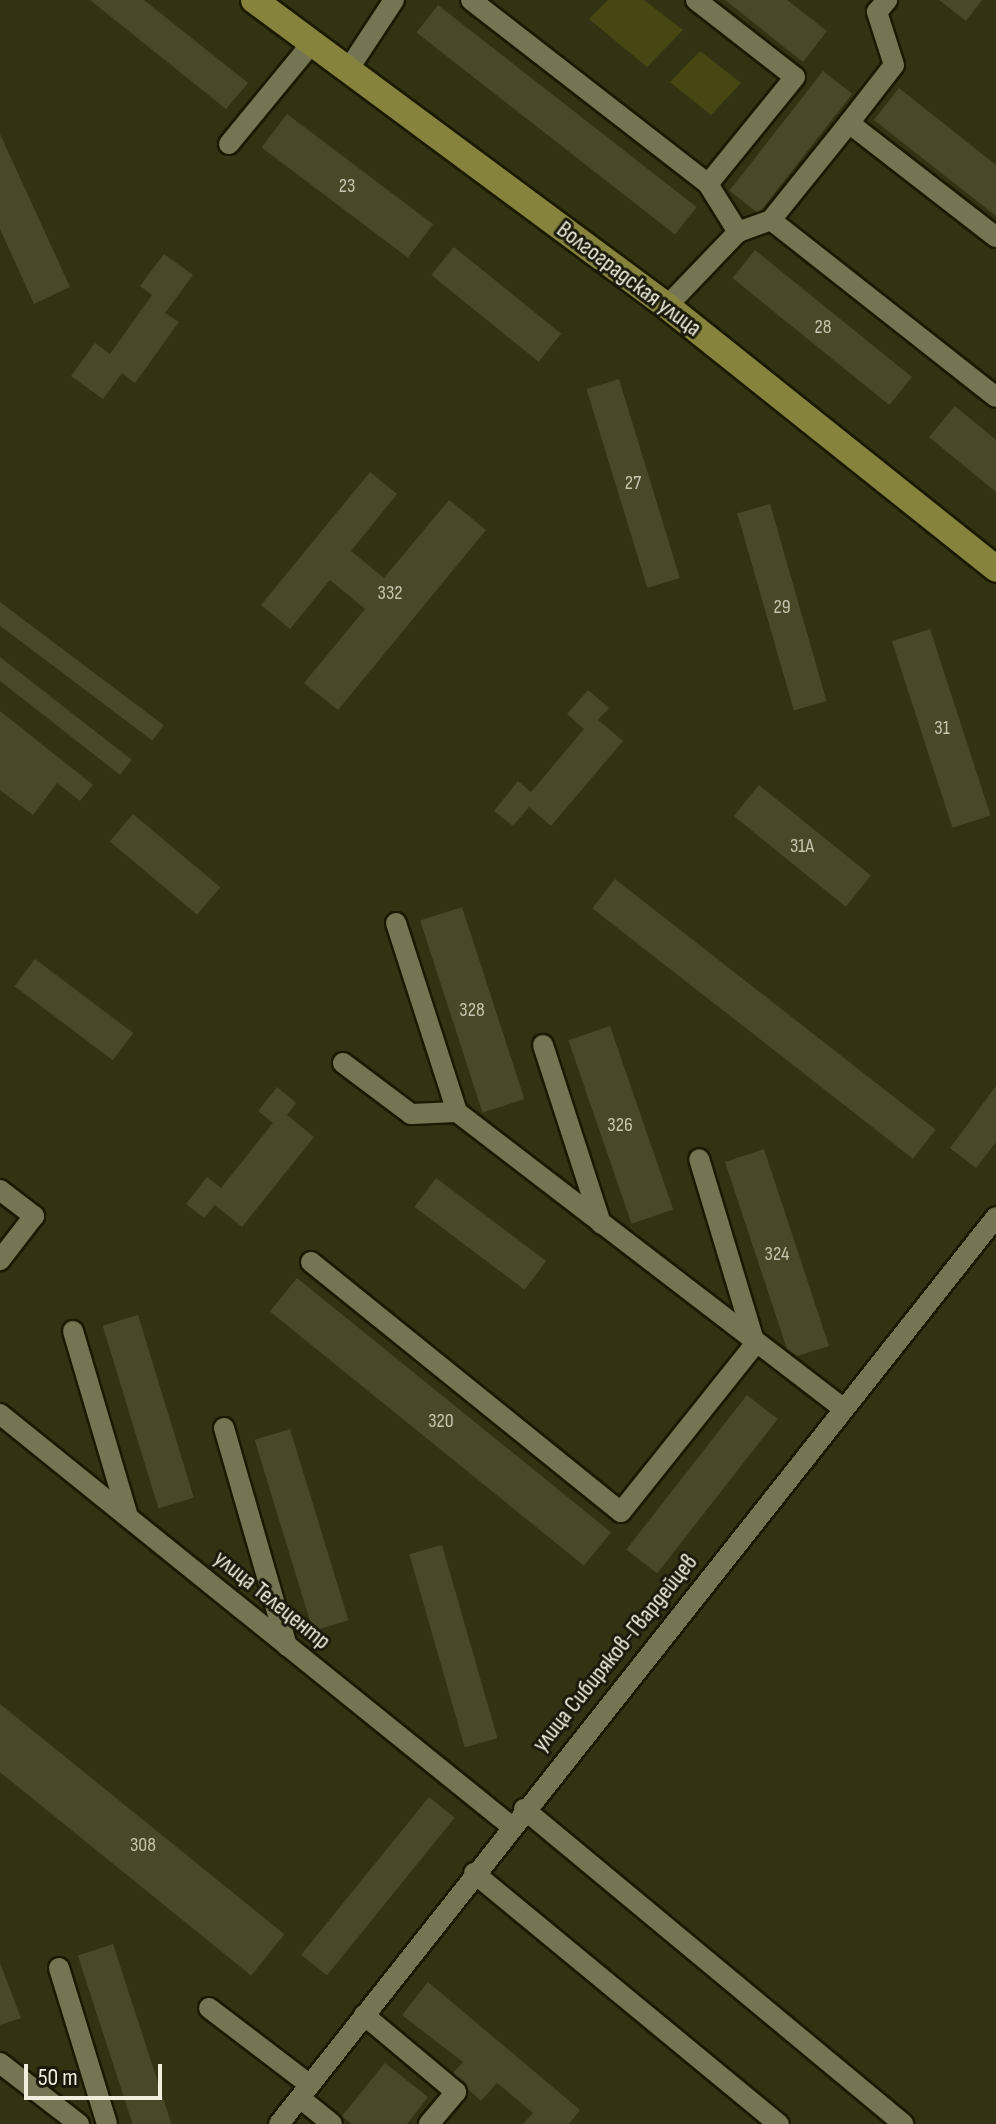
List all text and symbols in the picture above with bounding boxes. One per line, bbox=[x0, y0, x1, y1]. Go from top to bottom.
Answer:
house number: 23 bbox=[339, 174, 355, 198]
street label: Волгоградская улица bbox=[551, 215, 707, 343]
house number: 28 bbox=[815, 315, 831, 339]
house number: 27 bbox=[625, 471, 641, 495]
house number: 332 bbox=[377, 581, 403, 605]
house number: 29 bbox=[773, 595, 791, 619]
house number: 31 bbox=[934, 716, 950, 740]
house number: 31А bbox=[790, 834, 814, 858]
house number: 328 bbox=[459, 998, 485, 1022]
house number: 326 bbox=[607, 1113, 633, 1137]
house number: 324 bbox=[765, 1242, 789, 1266]
house number: 320 bbox=[428, 1409, 454, 1433]
street label: улица Телецентр bbox=[208, 1544, 336, 1656]
street label: улица Сибиряков-Гвардейцев bbox=[526, 1548, 704, 1758]
house number: 308 bbox=[130, 1833, 156, 1857]
scale bar bbox=[28, 2048, 166, 2098]
text: 50 m bbox=[38, 2063, 78, 2092]

